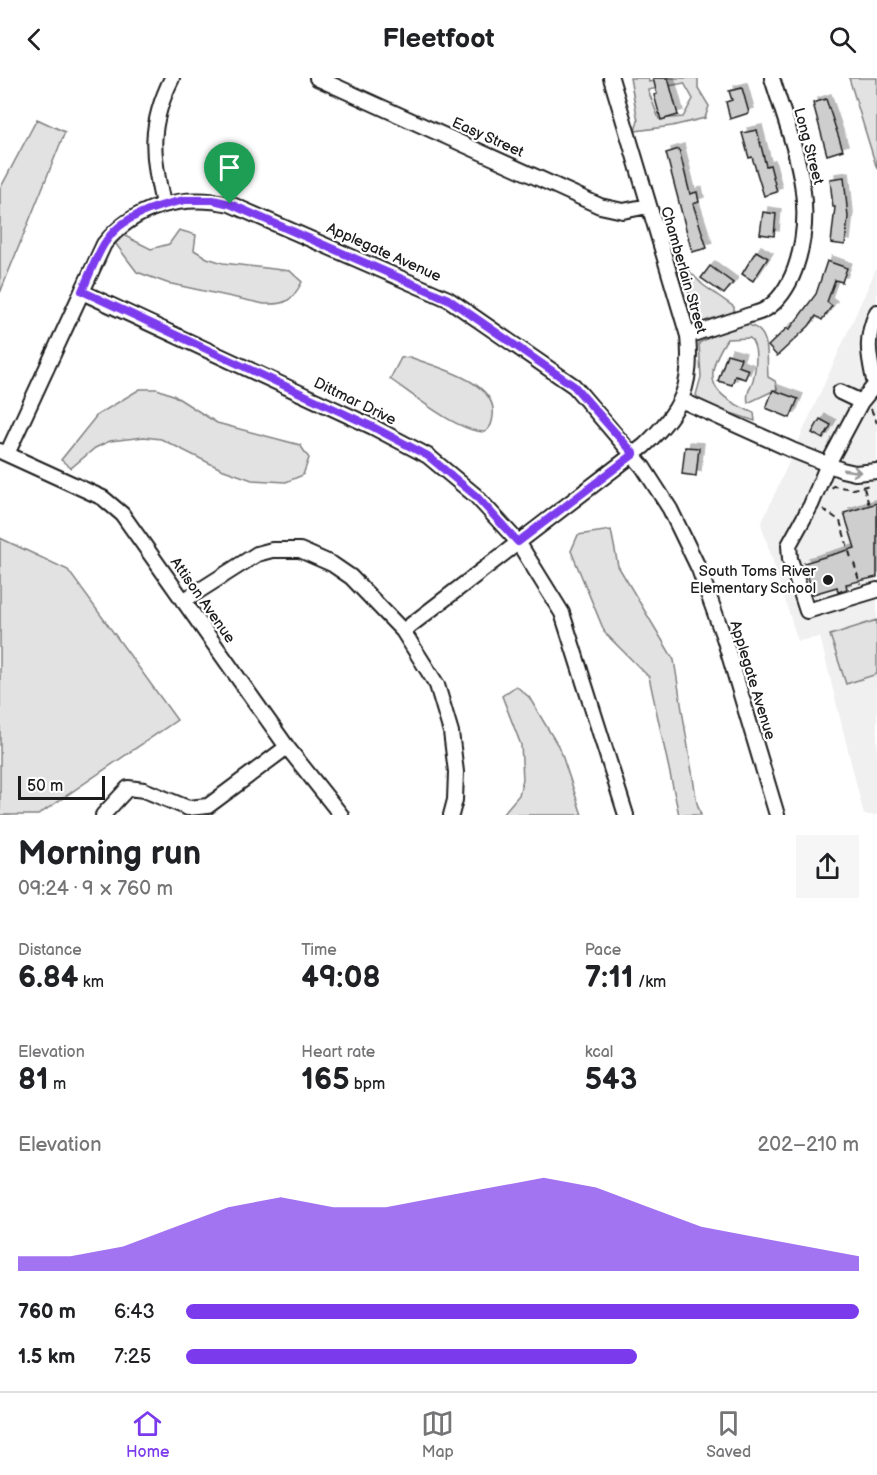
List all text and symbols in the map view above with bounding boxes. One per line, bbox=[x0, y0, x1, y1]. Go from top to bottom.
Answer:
icon: back bbox=[18, 23, 51, 56]
text: Fleetfoot bbox=[382, 23, 495, 55]
icon: search bbox=[826, 23, 859, 56]
street label: Long Street bbox=[789, 106, 828, 187]
street label: Easy Street bbox=[449, 113, 527, 162]
pin bbox=[204, 142, 255, 204]
icon: arrive bbox=[213, 151, 246, 184]
street label: Chamberlain Street bbox=[656, 204, 711, 336]
street label: Applegate Avenue bbox=[324, 219, 444, 286]
street label: Dittmar Drive bbox=[310, 373, 399, 430]
one-way arrow bbox=[841, 466, 861, 477]
street label: Attison Avenue bbox=[166, 554, 239, 647]
place label: South Toms River Elementary School bbox=[690, 562, 817, 598]
marker: South Toms River Elementary School bbox=[821, 573, 835, 587]
street label: Applegate Avenue bbox=[725, 618, 780, 742]
scale bar bbox=[18, 773, 105, 800]
text: 50 m bbox=[27, 777, 63, 796]
text: Morning run bbox=[18, 834, 201, 874]
button: share bbox=[796, 835, 859, 898]
text: 09:24 · 9 × 760 m bbox=[18, 877, 173, 901]
text: Distance bbox=[18, 941, 82, 960]
text: Time bbox=[301, 941, 337, 960]
text: Pace bbox=[585, 941, 621, 960]
text: 6.84 bbox=[18, 960, 78, 996]
text: 49:08 bbox=[301, 960, 381, 996]
text: 7:11 bbox=[585, 960, 634, 996]
text: km bbox=[78, 973, 104, 992]
text: /km bbox=[634, 973, 666, 992]
text: Elevation bbox=[18, 1043, 85, 1062]
text: Heart rate bbox=[301, 1043, 375, 1062]
text: kcal bbox=[585, 1043, 613, 1062]
text: 81 bbox=[18, 1062, 49, 1098]
text: 165 bbox=[301, 1062, 349, 1098]
text: 543 bbox=[585, 1062, 637, 1098]
text: m bbox=[49, 1075, 66, 1094]
text: bpm bbox=[349, 1075, 385, 1094]
text: Elevation bbox=[18, 1133, 101, 1157]
text: 202–210 m bbox=[758, 1133, 859, 1157]
text: 760 m bbox=[18, 1300, 76, 1324]
text: 6:43 bbox=[114, 1300, 155, 1324]
text: 1.5 km bbox=[18, 1345, 75, 1369]
text: 7:25 bbox=[114, 1345, 151, 1369]
tab: Home bbox=[126, 1407, 169, 1462]
tab: Map bbox=[421, 1407, 454, 1462]
tab: Saved bbox=[706, 1407, 751, 1462]

